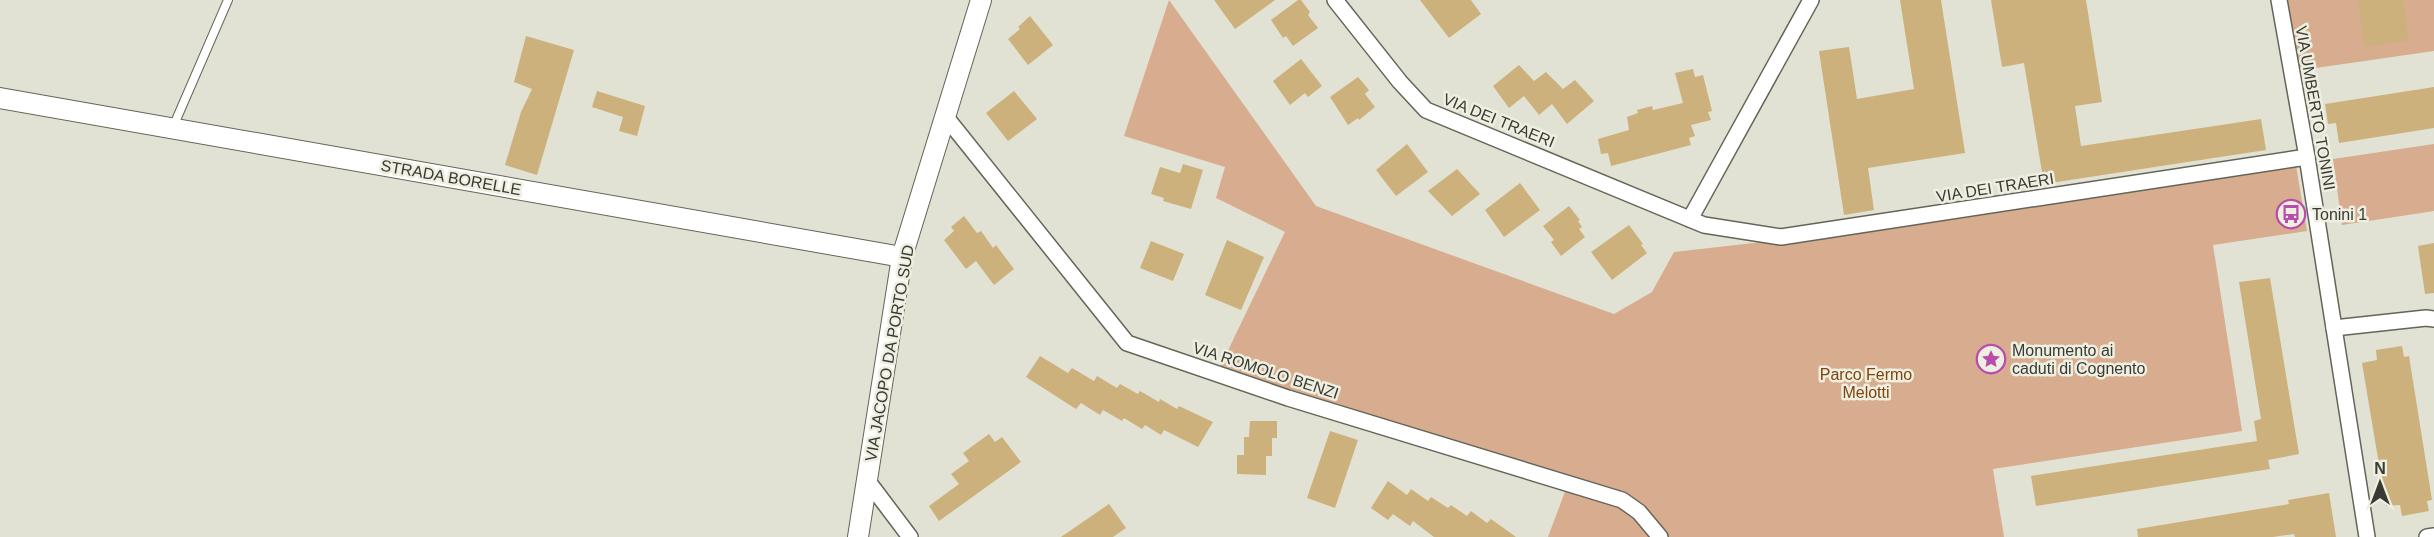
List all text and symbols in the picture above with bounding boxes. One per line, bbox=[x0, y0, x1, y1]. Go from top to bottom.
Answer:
street label: VIA UMBERTO TONINI bbox=[2293, 24, 2338, 192]
street label: VIA DEI TRAERI bbox=[1441, 90, 1557, 151]
street label: STRADA BORELLE bbox=[379, 157, 522, 198]
street label: VIA DEI TRAERI bbox=[1935, 170, 2055, 205]
bus stop icon: Tonini 1 bbox=[2275, 198, 2307, 230]
place label: Tonini 1 bbox=[2312, 206, 2367, 223]
street label: VIA JACOPO DA PORTO SUD bbox=[862, 243, 917, 463]
street label: VIA ROMOLO BENZI bbox=[1191, 339, 1341, 402]
place label: Monumento ai caduti di Cognento bbox=[2012, 342, 2146, 377]
place icon: Monumento ai caduti di Cognento bbox=[1975, 343, 2007, 375]
park label: Parco Fermo Melotti bbox=[1820, 366, 1912, 401]
north arrow bbox=[2350, 453, 2410, 513]
text: N bbox=[2374, 460, 2386, 477]

